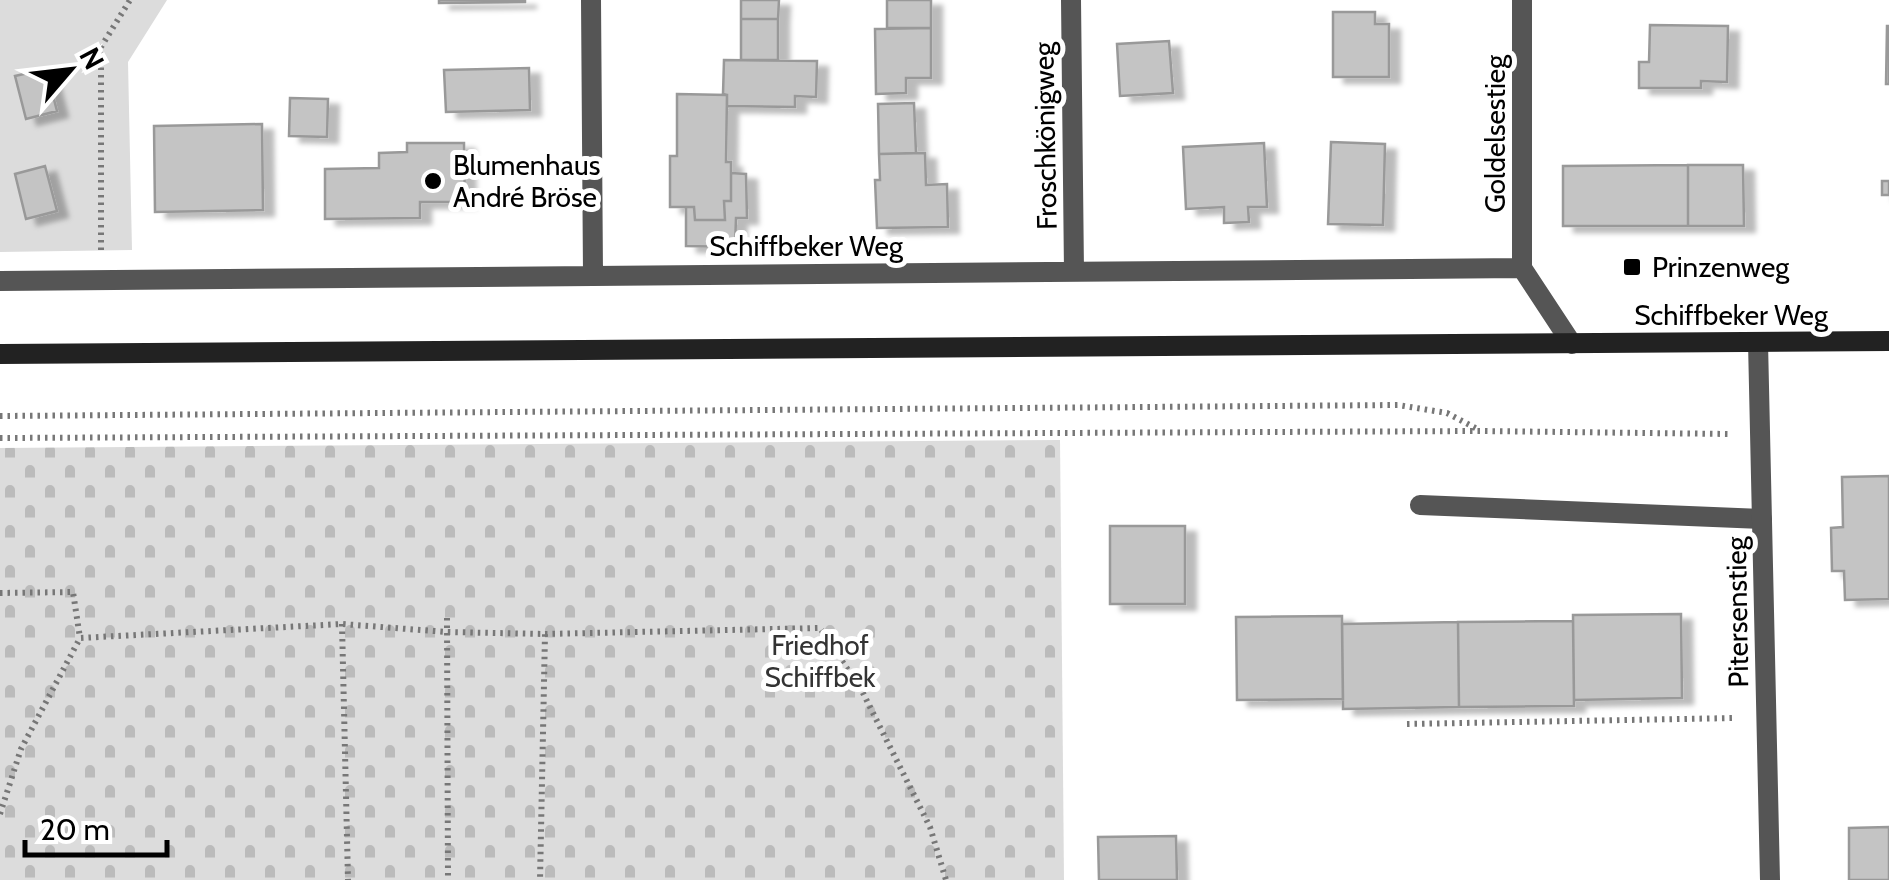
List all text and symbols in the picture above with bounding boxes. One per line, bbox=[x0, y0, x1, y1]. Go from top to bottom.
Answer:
north arrow bbox=[20, 20, 120, 120]
street label: Froschkönigweg bbox=[1026, 41, 1064, 230]
text: N bbox=[72, 42, 112, 75]
street label: Goldelsestieg bbox=[1478, 54, 1512, 213]
place label: Blumenhaus André Bröse bbox=[453, 148, 600, 214]
marker: Blumenhaus André Bröse bbox=[422, 170, 444, 192]
street label: Schiffbeker Weg bbox=[709, 229, 904, 263]
place label: Prinzenweg bbox=[1652, 250, 1790, 284]
marker: Prinzenweg bbox=[1621, 256, 1643, 278]
street label: Schiffbeker Weg bbox=[1634, 298, 1829, 332]
street label: Pitersenstieg bbox=[1719, 535, 1755, 688]
park label: Friedhof Schiffbek bbox=[764, 628, 876, 694]
scale bar bbox=[25, 795, 168, 857]
text: 20 m bbox=[40, 811, 110, 848]

